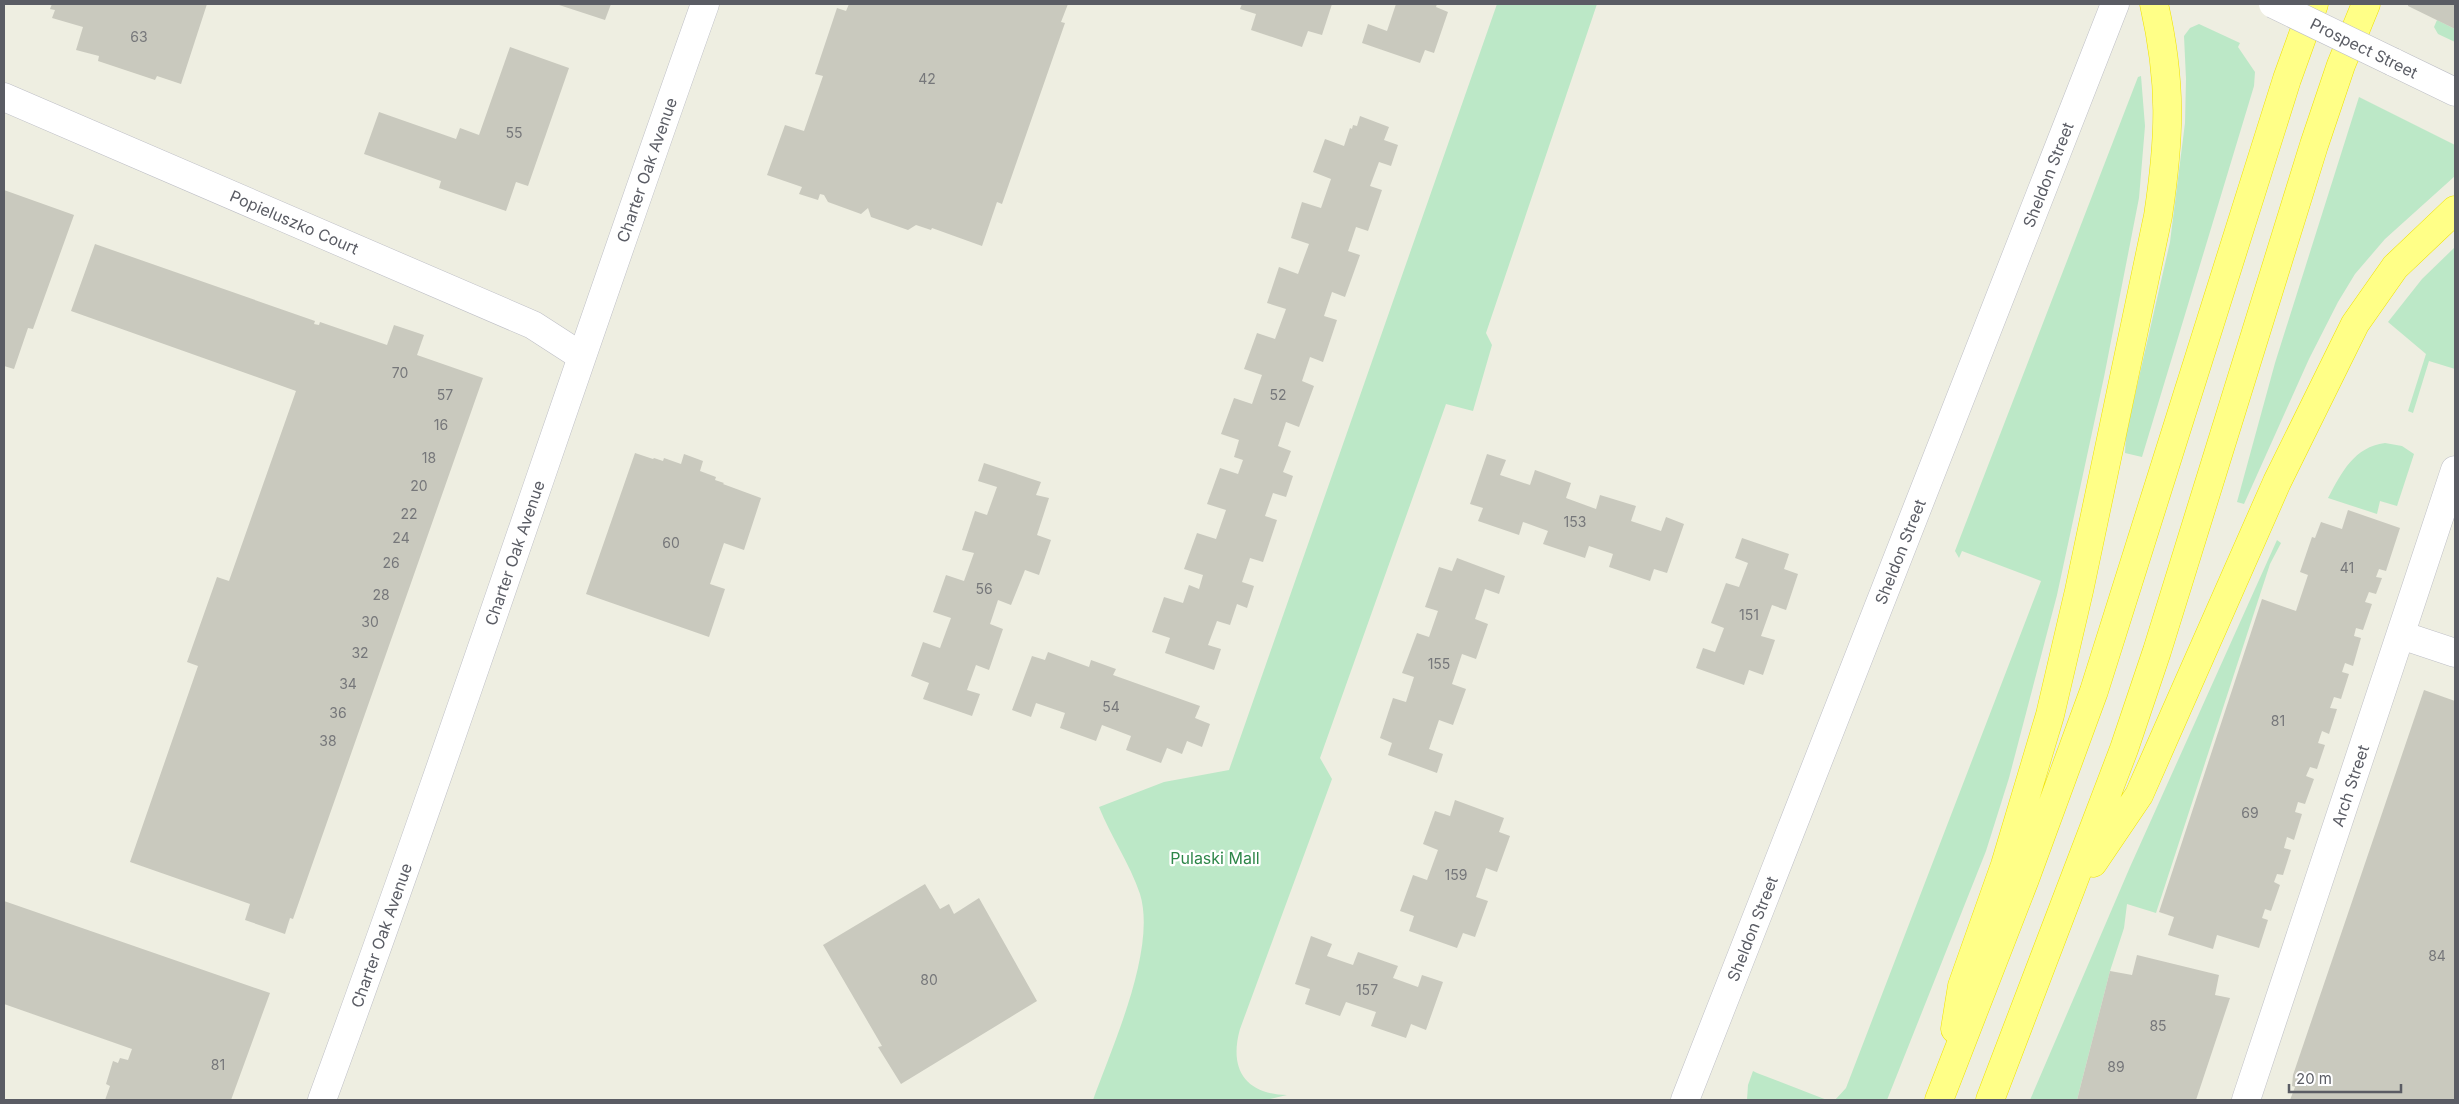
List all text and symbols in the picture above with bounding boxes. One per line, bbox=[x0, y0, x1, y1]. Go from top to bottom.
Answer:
street label: Prospect Street bbox=[2307, 13, 2421, 83]
house number: 63 bbox=[130, 28, 148, 45]
house number: 42 bbox=[918, 70, 936, 87]
street label: Charter Oak Avenue bbox=[612, 95, 681, 245]
street label: Sheldon Street bbox=[2018, 119, 2078, 230]
house number: 55 bbox=[505, 124, 523, 141]
street label: Popieluszko Court bbox=[227, 186, 362, 259]
house number: 70 bbox=[392, 364, 408, 381]
house number: 57 bbox=[437, 386, 453, 403]
house number: 52 bbox=[1269, 386, 1287, 403]
house number: 16 bbox=[434, 416, 448, 433]
house number: 18 bbox=[422, 449, 436, 466]
house number: 20 bbox=[410, 477, 428, 494]
street label: Charter Oak Avenue bbox=[480, 478, 549, 628]
street label: Sheldon Street bbox=[1870, 496, 1930, 607]
house number: 22 bbox=[400, 505, 418, 522]
house number: 153 bbox=[1564, 513, 1586, 530]
house number: 24 bbox=[392, 529, 410, 546]
house number: 60 bbox=[662, 534, 680, 551]
house number: 26 bbox=[382, 554, 400, 571]
house number: 41 bbox=[2340, 559, 2354, 576]
house number: 56 bbox=[975, 580, 993, 597]
house number: 28 bbox=[372, 586, 390, 603]
house number: 151 bbox=[1739, 606, 1759, 623]
house number: 30 bbox=[361, 613, 379, 630]
house number: 32 bbox=[351, 644, 369, 661]
house number: 155 bbox=[1428, 655, 1450, 672]
house number: 34 bbox=[339, 675, 357, 692]
house number: 54 bbox=[1102, 698, 1120, 715]
house number: 36 bbox=[329, 704, 347, 721]
house number: 81 bbox=[2271, 712, 2285, 729]
house number: 38 bbox=[319, 732, 337, 749]
street label: Arch Street bbox=[2327, 742, 2373, 829]
house number: 69 bbox=[2241, 804, 2259, 821]
park label: Pulaski Mall bbox=[1170, 848, 1260, 868]
street label: Charter Oak Avenue bbox=[346, 860, 416, 1010]
house number: 159 bbox=[1445, 866, 1467, 883]
street label: Sheldon Street bbox=[1723, 873, 1782, 984]
house number: 84 bbox=[2428, 947, 2446, 964]
house number: 80 bbox=[920, 971, 938, 988]
house number: 157 bbox=[1356, 981, 1378, 998]
house number: 85 bbox=[2149, 1017, 2167, 1034]
house number: 81 bbox=[211, 1056, 225, 1073]
house number: 89 bbox=[2107, 1058, 2125, 1075]
scale bar bbox=[2289, 1062, 2402, 1094]
text: 20 m bbox=[2296, 1069, 2332, 1088]

